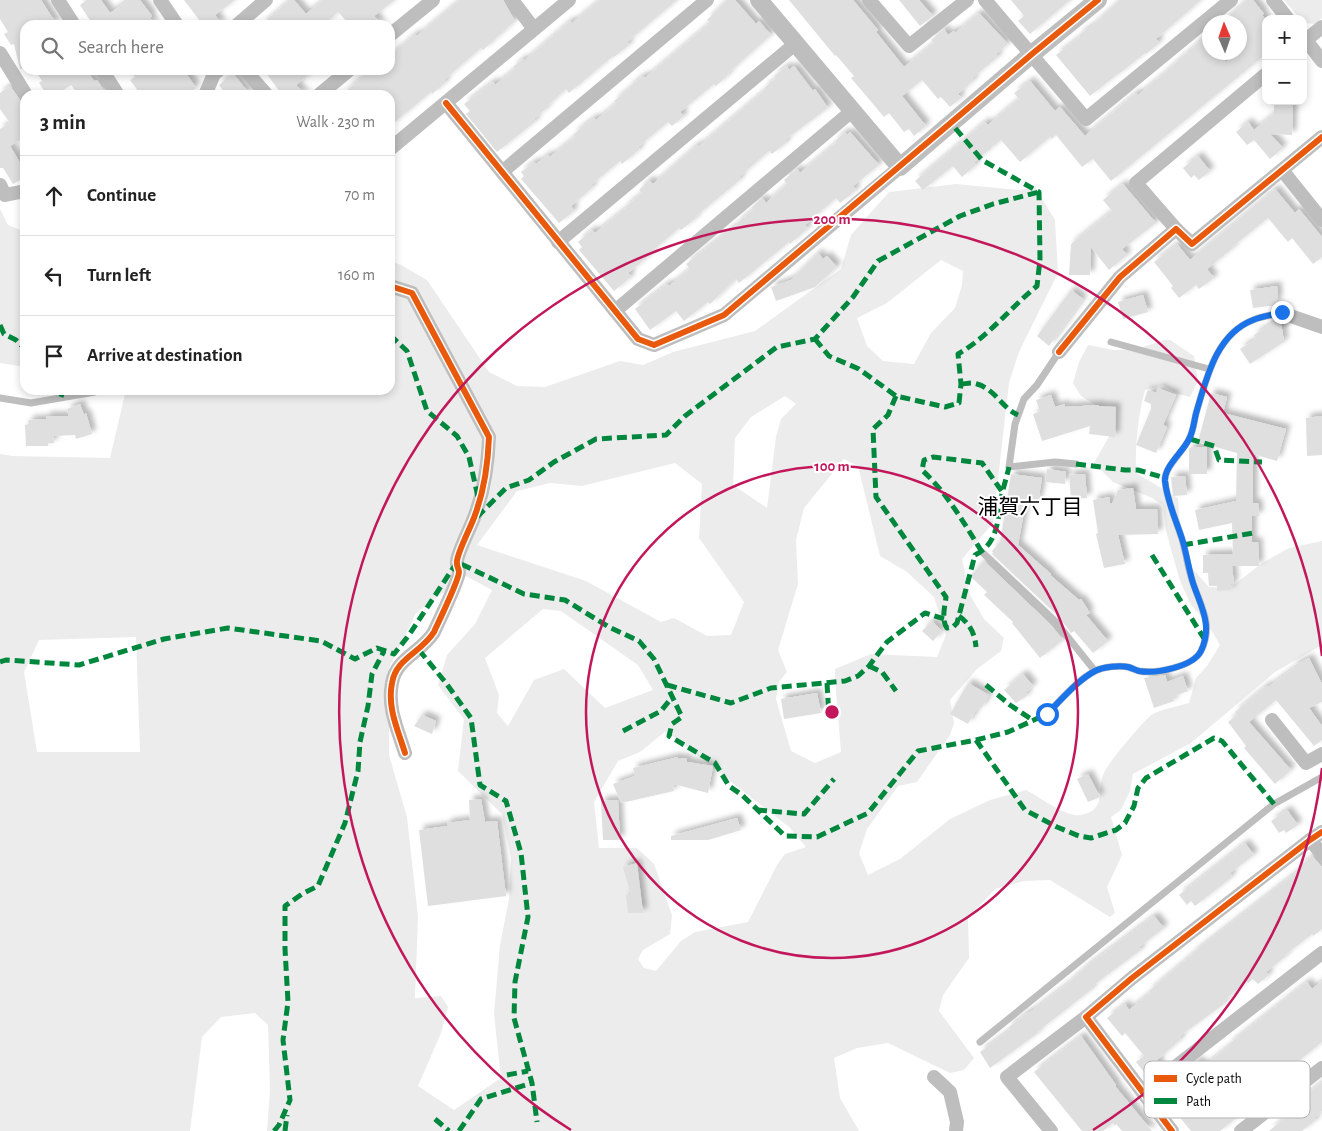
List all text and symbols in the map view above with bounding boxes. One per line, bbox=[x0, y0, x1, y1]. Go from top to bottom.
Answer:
north arrow bbox=[1202, 15, 1247, 60]
map controls bbox=[1262, 15, 1307, 105]
button: + bbox=[1262, 15, 1307, 60]
search box bbox=[20, 20, 395, 75]
icon: search bbox=[38, 34, 66, 62]
text: Search here bbox=[78, 38, 164, 57]
button: − bbox=[1262, 60, 1307, 105]
text: 3 min bbox=[40, 112, 86, 133]
text: Walk · 230 m bbox=[296, 114, 375, 130]
icon: ahead bbox=[40, 182, 68, 210]
text: Continue bbox=[87, 186, 156, 205]
text: 70 m bbox=[344, 187, 375, 203]
text: 200 m bbox=[813, 212, 851, 227]
icon: left bbox=[40, 262, 68, 290]
text: Turn left bbox=[87, 266, 151, 285]
text: 160 m bbox=[338, 267, 375, 283]
route end bbox=[1271, 301, 1294, 324]
icon: arrive bbox=[40, 342, 68, 370]
text: Arrive at destination bbox=[87, 346, 243, 365]
text: 100 m bbox=[814, 459, 850, 474]
district label: 浦賀六丁目 bbox=[978, 496, 1083, 518]
centre of rings bbox=[823, 703, 841, 721]
route start bbox=[1036, 703, 1059, 726]
legend bbox=[1144, 1061, 1310, 1118]
text: Cycle path bbox=[1186, 1072, 1242, 1086]
text: Path bbox=[1186, 1095, 1211, 1109]

